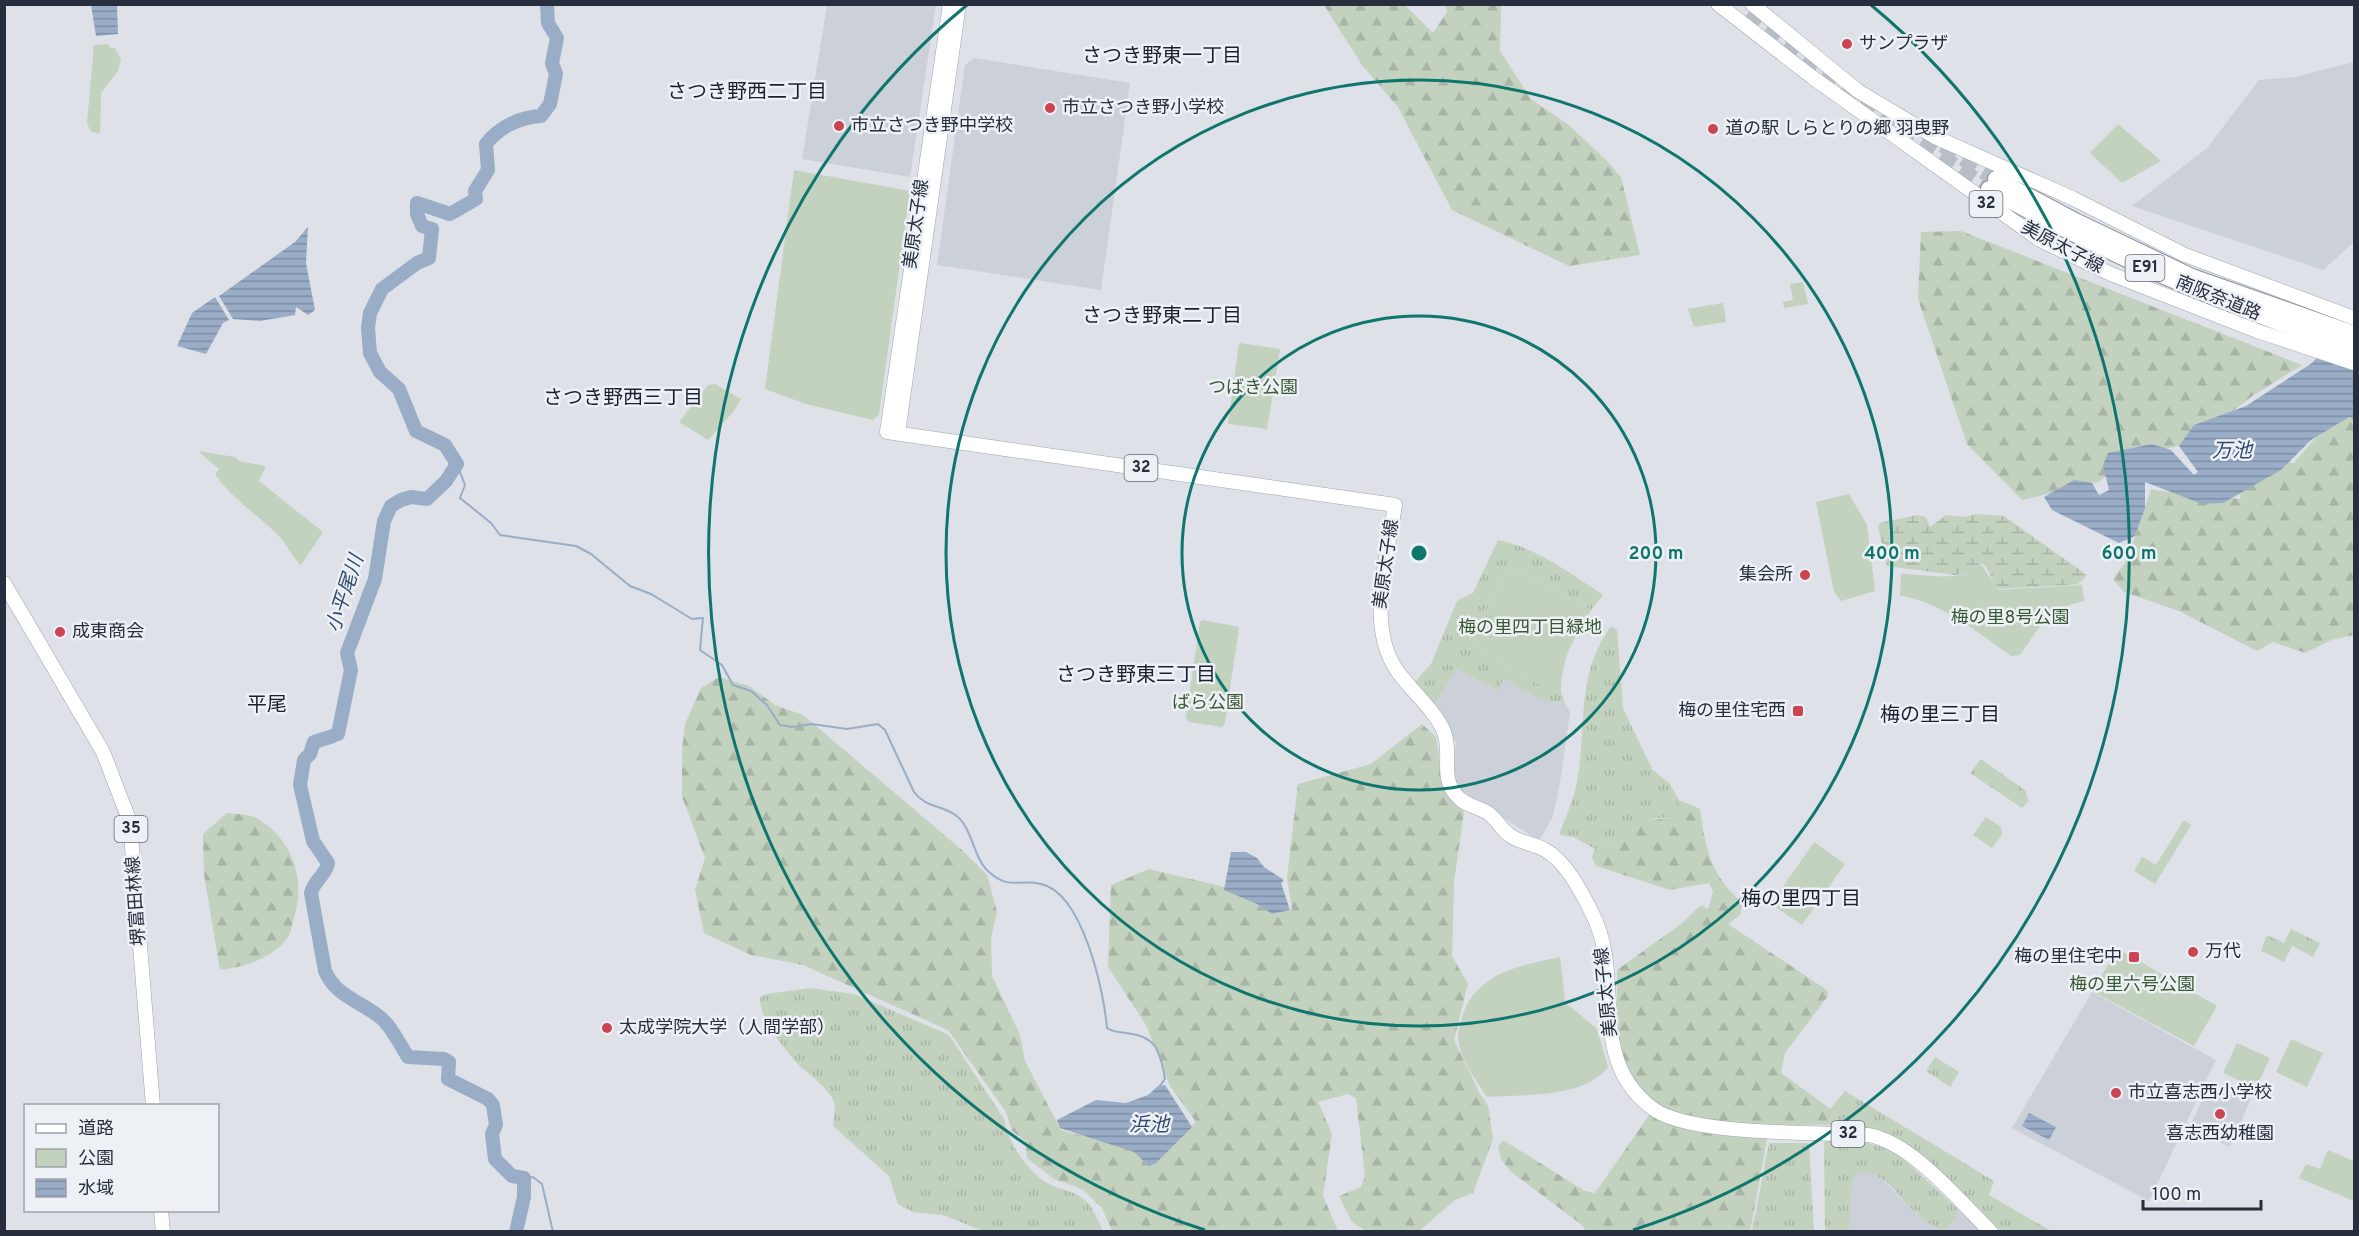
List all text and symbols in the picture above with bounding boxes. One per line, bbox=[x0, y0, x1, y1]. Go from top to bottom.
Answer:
place label: サンプラザ bbox=[1859, 33, 1948, 56]
marker: サンプラザ bbox=[1840, 37, 1854, 51]
district label: さつき野東一丁目 bbox=[1082, 44, 1242, 70]
district label: さつき野西二丁目 bbox=[667, 80, 827, 106]
place label: 市立さつき野小学校 bbox=[1062, 97, 1224, 120]
marker: 市立さつき野小学校 bbox=[1043, 101, 1057, 115]
place label: 市立さつき野中学校 bbox=[851, 115, 1013, 138]
place label: 道の駅 しらとりの郷 羽曳野 bbox=[1725, 118, 1949, 141]
marker: 市立さつき野中学校 bbox=[832, 119, 846, 133]
marker: 道の駅 しらとりの郷 羽曳野 bbox=[1706, 122, 1720, 136]
street label: 美原太子線 bbox=[899, 178, 935, 270]
road number: 32 bbox=[1970, 191, 2002, 217]
street label: 美原太子線 bbox=[2017, 217, 2107, 279]
road number: E91 bbox=[2126, 255, 2164, 281]
street label: 南阪奈道路 bbox=[2172, 271, 2264, 327]
district label: さつき野東二丁目 bbox=[1082, 304, 1242, 330]
park label: つばき公園 bbox=[1208, 377, 1298, 400]
district label: さつき野西三丁目 bbox=[543, 386, 703, 412]
water label: 万池 bbox=[2212, 439, 2254, 465]
road number: 32 bbox=[1124, 455, 1158, 481]
street label: 美原太子線 bbox=[1369, 518, 1405, 610]
centre of rings bbox=[1409, 543, 1429, 563]
text: 200 m bbox=[1628, 543, 1684, 566]
text: 400 m bbox=[1864, 543, 1920, 566]
text: 600 m bbox=[2101, 543, 2157, 566]
water label: 小平尾川 bbox=[321, 550, 371, 636]
place label: 集会所 bbox=[1739, 564, 1793, 587]
marker: 集会所 bbox=[1798, 568, 1812, 582]
park label: 梅の里8号公園 bbox=[1951, 607, 2070, 630]
park label: 梅の里四丁目緑地 bbox=[1458, 617, 1602, 640]
place label: 成東商会 bbox=[72, 621, 144, 644]
marker: 成東商会 bbox=[53, 625, 67, 639]
district label: さつき野東三丁目 bbox=[1056, 663, 1216, 689]
park label: ばら公園 bbox=[1172, 692, 1244, 715]
district label: 平尾 bbox=[247, 693, 287, 719]
place label: 梅の里住宅西 bbox=[1678, 700, 1786, 723]
district label: 梅の里三丁目 bbox=[1880, 703, 2000, 729]
marker: 梅の里住宅西 bbox=[1791, 704, 1805, 718]
road number: 35 bbox=[114, 816, 148, 842]
street label: 堺富田林線 bbox=[122, 855, 152, 947]
district label: 梅の里四丁目 bbox=[1741, 887, 1861, 913]
place label: 万代 bbox=[2205, 941, 2241, 964]
marker: 万代 bbox=[2186, 945, 2200, 959]
street label: 美原太子線 bbox=[1591, 946, 1623, 1038]
place label: 梅の里住宅中 bbox=[2014, 946, 2122, 969]
marker: 梅の里住宅中 bbox=[2127, 950, 2141, 964]
park label: 梅の里六号公園 bbox=[2069, 974, 2195, 997]
place label: 太成学院大学（人間学部） bbox=[619, 1017, 835, 1040]
marker: 太成学院大学（人間学部） bbox=[600, 1021, 614, 1035]
place label: 市立喜志西小学校 bbox=[2128, 1082, 2272, 1105]
marker: 市立喜志西小学校 bbox=[2109, 1086, 2123, 1100]
legend bbox=[24, 1104, 219, 1212]
marker: 喜志西幼稚園 bbox=[2213, 1107, 2227, 1121]
water label: 浜池 bbox=[1129, 1113, 1171, 1139]
text: 道路 bbox=[78, 1118, 114, 1141]
road number: 32 bbox=[1832, 1121, 1864, 1147]
place label: 喜志西幼稚園 bbox=[2166, 1123, 2274, 1146]
text: 公園 bbox=[78, 1148, 114, 1171]
scale bar bbox=[2143, 1173, 2262, 1211]
text: 水域 bbox=[78, 1178, 114, 1201]
text: 100 m bbox=[2152, 1184, 2201, 1207]

